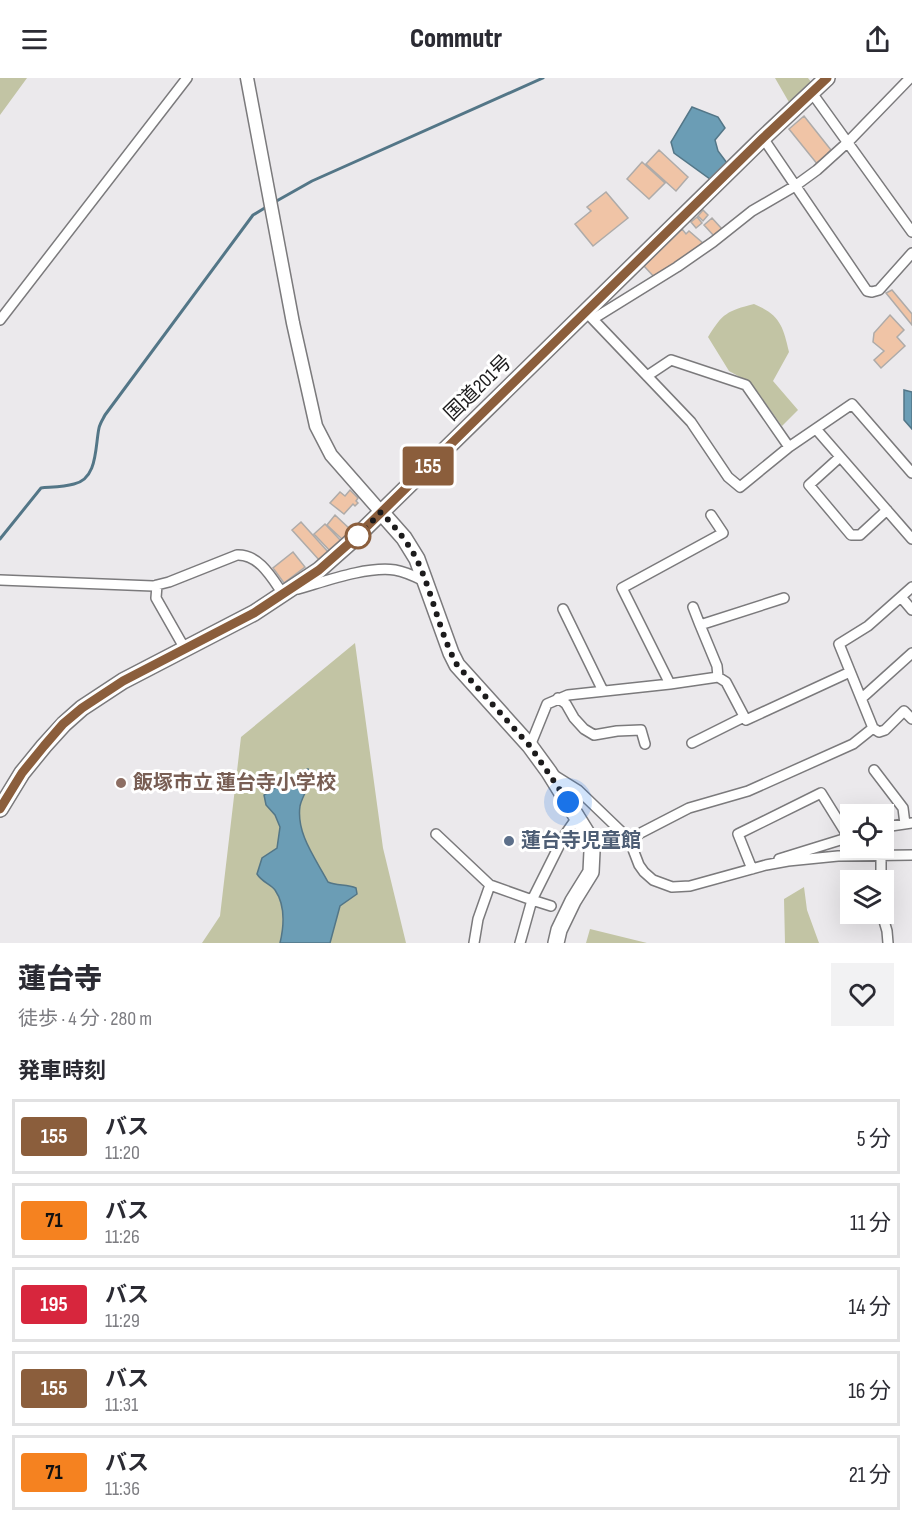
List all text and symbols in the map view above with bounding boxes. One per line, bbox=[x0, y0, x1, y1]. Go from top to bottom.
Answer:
icon: menu bbox=[18, 23, 51, 56]
text: Commutr bbox=[410, 23, 502, 55]
icon: share bbox=[861, 23, 894, 56]
street label: 国道201号 bbox=[439, 350, 517, 426]
line badge: 155 bbox=[394, 446, 462, 486]
text: 155 bbox=[415, 454, 441, 479]
unlabelled marker bbox=[345, 523, 371, 549]
place label: 飯塚市立 蓮台寺小学校 bbox=[133, 771, 336, 795]
marker: 飯塚市立 蓮台寺小学校 bbox=[114, 776, 128, 790]
your location bbox=[553, 787, 583, 817]
map controls bbox=[840, 804, 894, 924]
button: locate bbox=[840, 804, 894, 858]
place label: 蓮台寺児童館 bbox=[521, 829, 641, 853]
marker: 蓮台寺児童館 bbox=[502, 834, 516, 848]
button: layers bbox=[840, 870, 894, 924]
text: 蓮台寺 bbox=[18, 963, 102, 996]
button: heart bbox=[831, 963, 894, 1026]
text: 徒歩 · 4 分 · 280 m bbox=[18, 1007, 152, 1031]
text: 発車時刻 bbox=[18, 1058, 106, 1085]
text: バス bbox=[105, 1114, 149, 1141]
text: 155 bbox=[41, 1124, 67, 1149]
text: 5 分 bbox=[857, 1126, 891, 1153]
text: 11:20 bbox=[105, 1141, 140, 1165]
text: バス bbox=[105, 1198, 149, 1225]
text: 71 bbox=[45, 1208, 63, 1233]
text: 11 分 bbox=[850, 1210, 891, 1237]
text: 11:26 bbox=[105, 1225, 140, 1249]
text: バス bbox=[105, 1282, 149, 1309]
text: 195 bbox=[40, 1292, 68, 1317]
text: 14 分 bbox=[849, 1294, 891, 1321]
text: 11:29 bbox=[105, 1309, 140, 1333]
text: バス bbox=[105, 1366, 149, 1393]
text: 155 bbox=[41, 1376, 67, 1401]
text: 16 分 bbox=[848, 1378, 891, 1405]
text: 11:31 bbox=[105, 1393, 138, 1417]
text: バス bbox=[105, 1450, 149, 1477]
text: 71 bbox=[45, 1460, 63, 1485]
text: 21 分 bbox=[849, 1462, 891, 1489]
text: 11:36 bbox=[105, 1477, 140, 1501]

